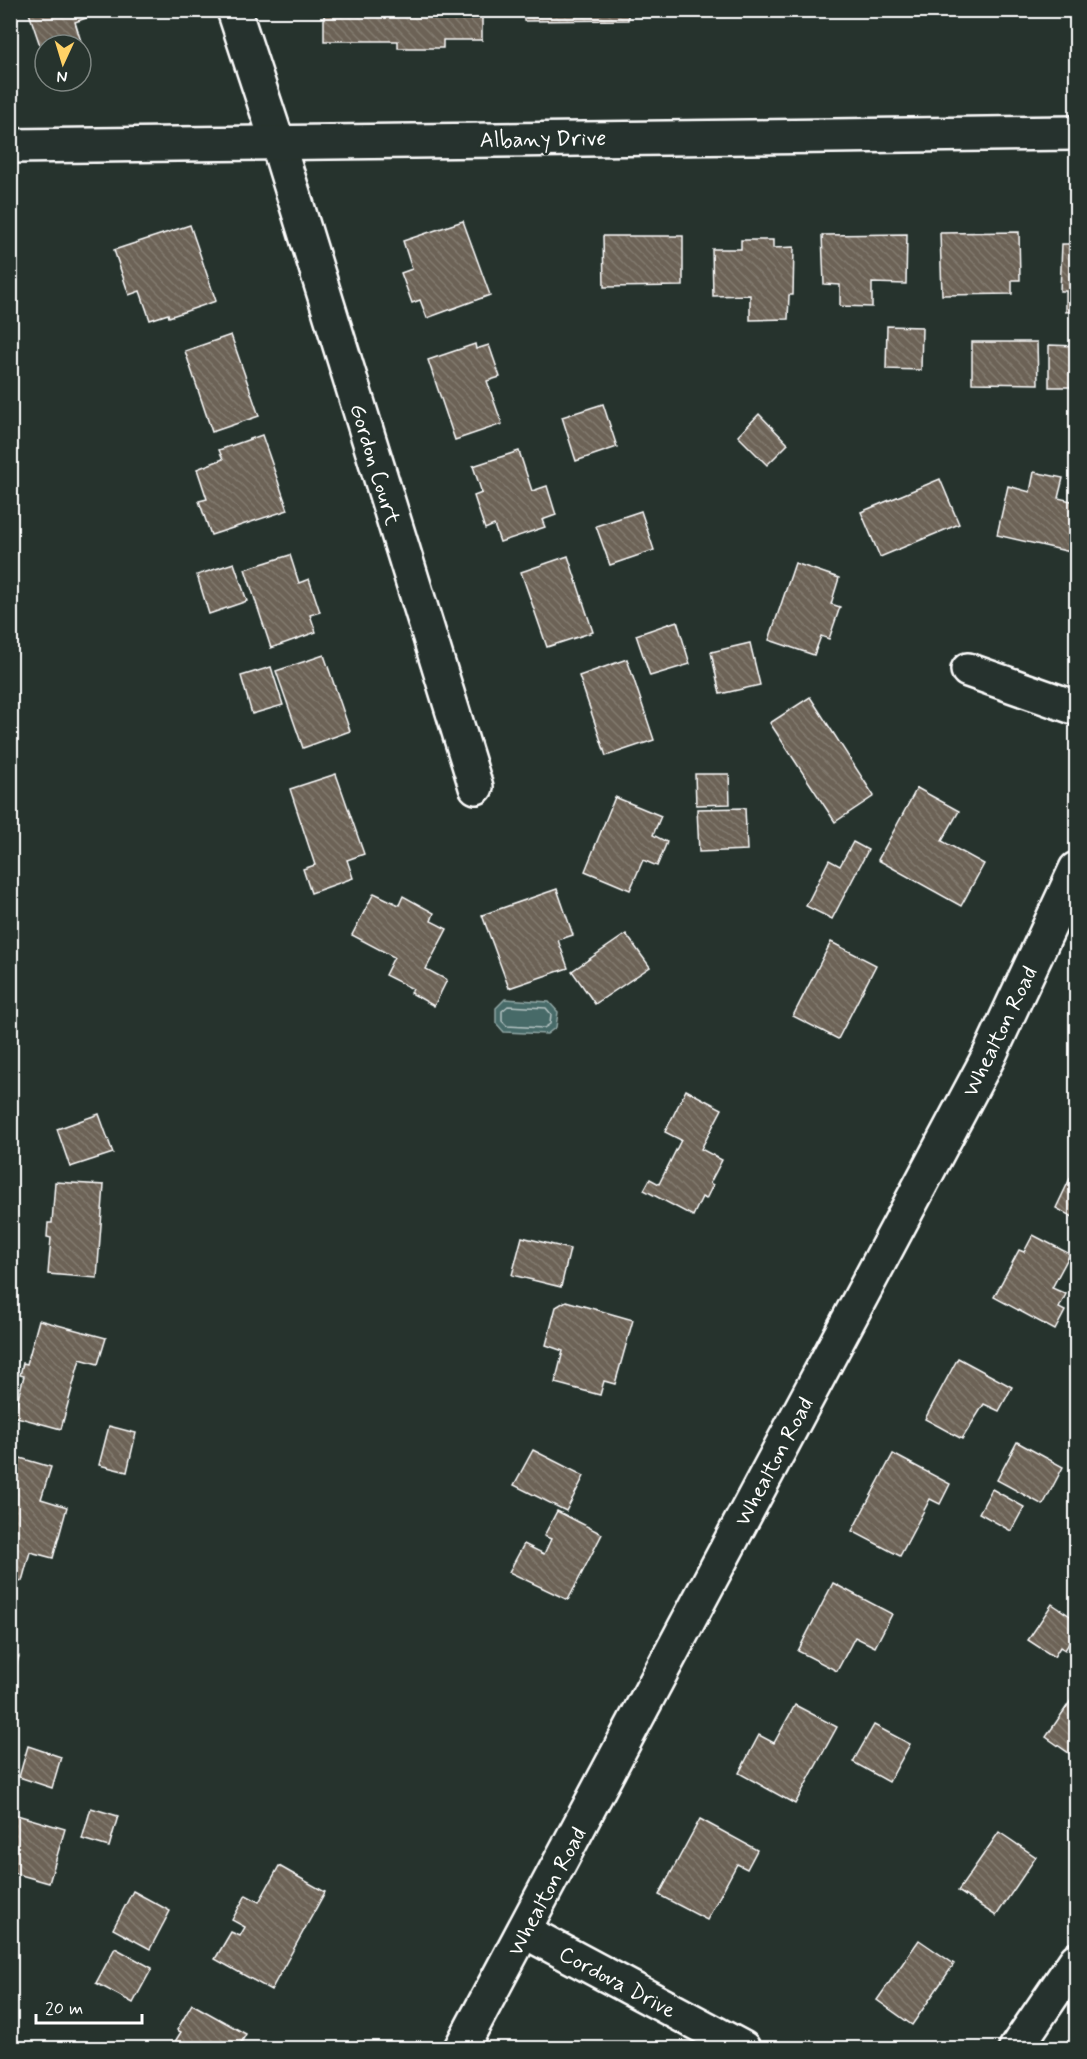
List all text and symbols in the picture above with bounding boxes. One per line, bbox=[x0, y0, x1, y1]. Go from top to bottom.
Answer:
north arrow bbox=[33, 33, 93, 93]
text: N bbox=[56, 66, 68, 87]
street label: Albany Drive bbox=[479, 125, 607, 155]
street label: Gordon Court bbox=[342, 400, 406, 529]
street label: Whealton Road bbox=[957, 962, 1045, 1102]
street label: Whealton Road bbox=[729, 1393, 820, 1531]
street label: Whealton Road bbox=[502, 1823, 593, 1961]
street label: Cordova Drive bbox=[554, 1940, 680, 2025]
scale bar bbox=[36, 1987, 142, 2025]
text: 20 m bbox=[45, 1997, 83, 2021]

